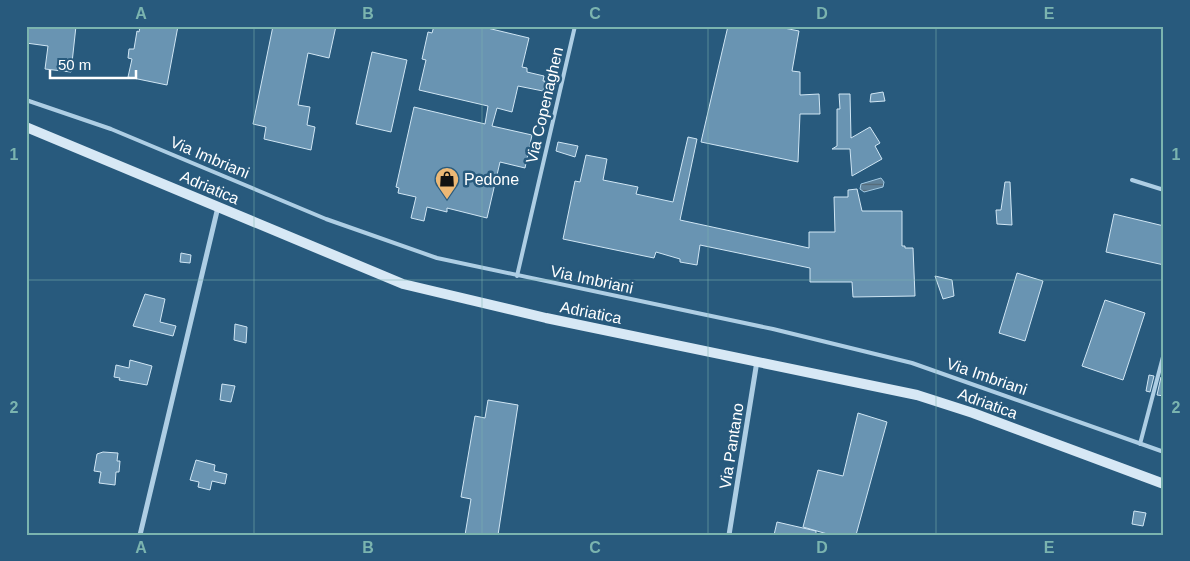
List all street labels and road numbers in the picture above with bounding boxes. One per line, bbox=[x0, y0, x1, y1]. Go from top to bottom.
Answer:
street label: Via Copenaghen bbox=[523, 45, 566, 165]
street label: Via Imbriani bbox=[168, 133, 252, 182]
street label: Adriatica bbox=[178, 167, 242, 207]
street label: Via Imbriani bbox=[549, 262, 635, 297]
street label: Adriatica bbox=[559, 298, 623, 327]
street label: Via Imbriani bbox=[944, 355, 1029, 398]
street label: Adriatica bbox=[956, 385, 1020, 422]
street label: Via Pantano bbox=[716, 402, 747, 490]

